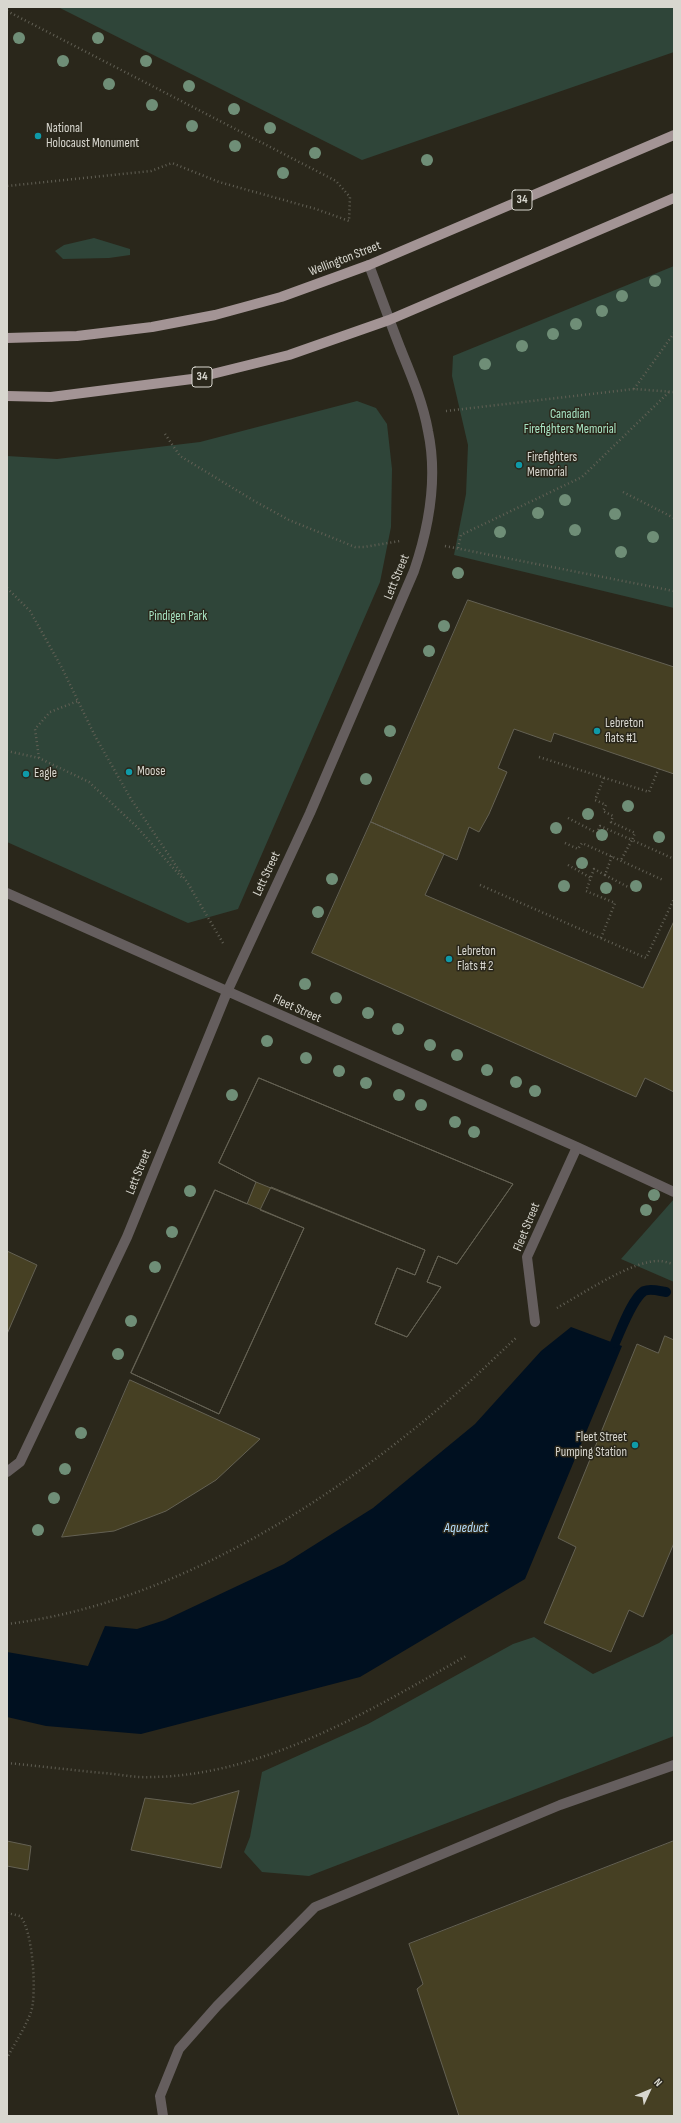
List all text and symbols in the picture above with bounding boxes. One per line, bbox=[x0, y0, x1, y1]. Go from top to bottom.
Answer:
place label: National Holocaust Monument bbox=[46, 121, 139, 152]
marker: National Holocaust Monument bbox=[33, 131, 43, 141]
road number: 34 bbox=[512, 190, 532, 210]
street label: Wellington Street bbox=[307, 238, 383, 280]
road number: 34 bbox=[192, 367, 212, 387]
park label: Canadian Firefighters Memorial bbox=[524, 407, 616, 438]
place label: Firefighters Memorial bbox=[527, 450, 577, 481]
marker: Firefighters Memorial bbox=[514, 460, 524, 470]
street label: Lett Street bbox=[381, 552, 413, 602]
park label: Pindigen Park bbox=[149, 609, 207, 625]
place label: Lebreton flats #1 bbox=[605, 716, 644, 747]
marker: Lebreton flats #1 bbox=[592, 726, 602, 736]
place label: Moose bbox=[137, 764, 165, 780]
place label: Eagle bbox=[34, 766, 57, 782]
marker: Moose bbox=[124, 767, 134, 777]
marker: Eagle bbox=[21, 769, 31, 779]
street label: Lett Street bbox=[250, 849, 284, 899]
place label: Lebreton Flats # 2 bbox=[457, 944, 496, 975]
marker: Lebreton Flats # 2 bbox=[444, 954, 454, 964]
street label: Fleet Street bbox=[270, 991, 324, 1027]
street label: Lett Street bbox=[123, 1147, 155, 1197]
street label: Fleet Street bbox=[510, 1200, 544, 1254]
place label: Fleet Street Pumping Station bbox=[555, 1430, 627, 1461]
marker: Fleet Street Pumping Station bbox=[630, 1440, 640, 1450]
water label: Aqueduct bbox=[444, 1520, 488, 1536]
north arrow bbox=[629, 2071, 669, 2111]
text: N bbox=[651, 2076, 665, 2089]

